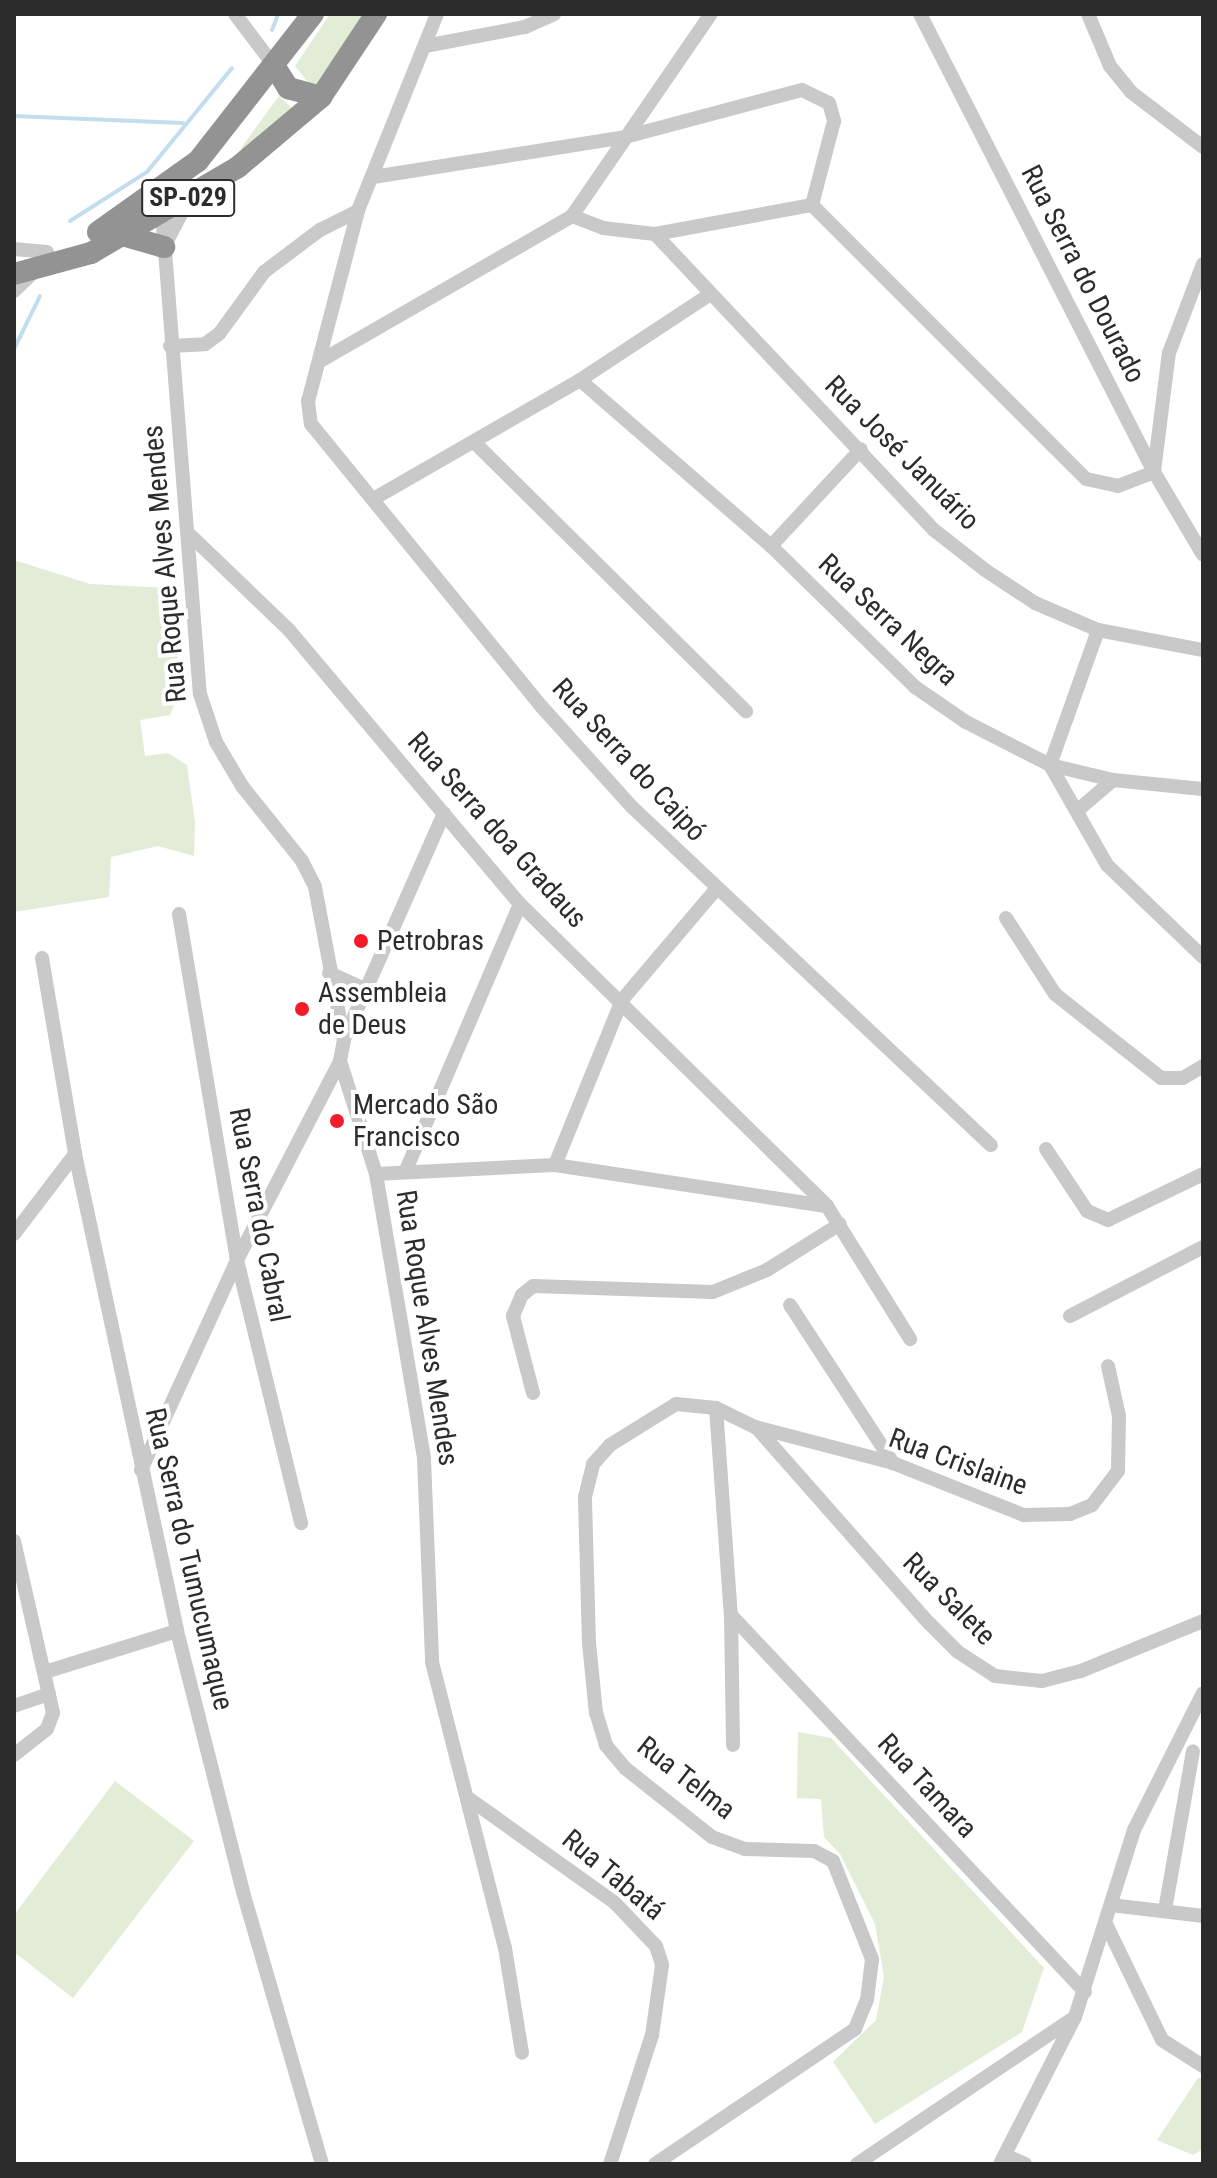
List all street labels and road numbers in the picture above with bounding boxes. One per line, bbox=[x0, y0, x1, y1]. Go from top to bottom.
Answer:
street label: Rua Serra do Dourado bbox=[1014, 160, 1152, 388]
road number: SP-029 bbox=[140, 176, 236, 220]
street label: Rua José Januário bbox=[818, 369, 986, 537]
street label: Rua Roque Alves Mendes bbox=[136, 424, 194, 704]
street label: Rua Serra Negra bbox=[811, 547, 965, 693]
street label: Rua Serra do Caipó bbox=[545, 672, 713, 848]
street label: Rua Serra doa Gradaus bbox=[400, 725, 594, 935]
street label: Rua Serra do Cabral bbox=[222, 1105, 296, 1325]
street label: Rua Roque Alves Mendes bbox=[389, 1188, 465, 1468]
street label: Rua Serra do Tumucumaque bbox=[138, 1404, 240, 1714]
street label: Rua Crislaine bbox=[884, 1421, 1032, 1503]
street label: Rua Salete bbox=[896, 1546, 1002, 1652]
street label: Rua Tamara bbox=[870, 1727, 984, 1845]
street label: Rua Telma bbox=[630, 1729, 742, 1827]
street label: Rua Tabatá bbox=[555, 1822, 671, 1928]

